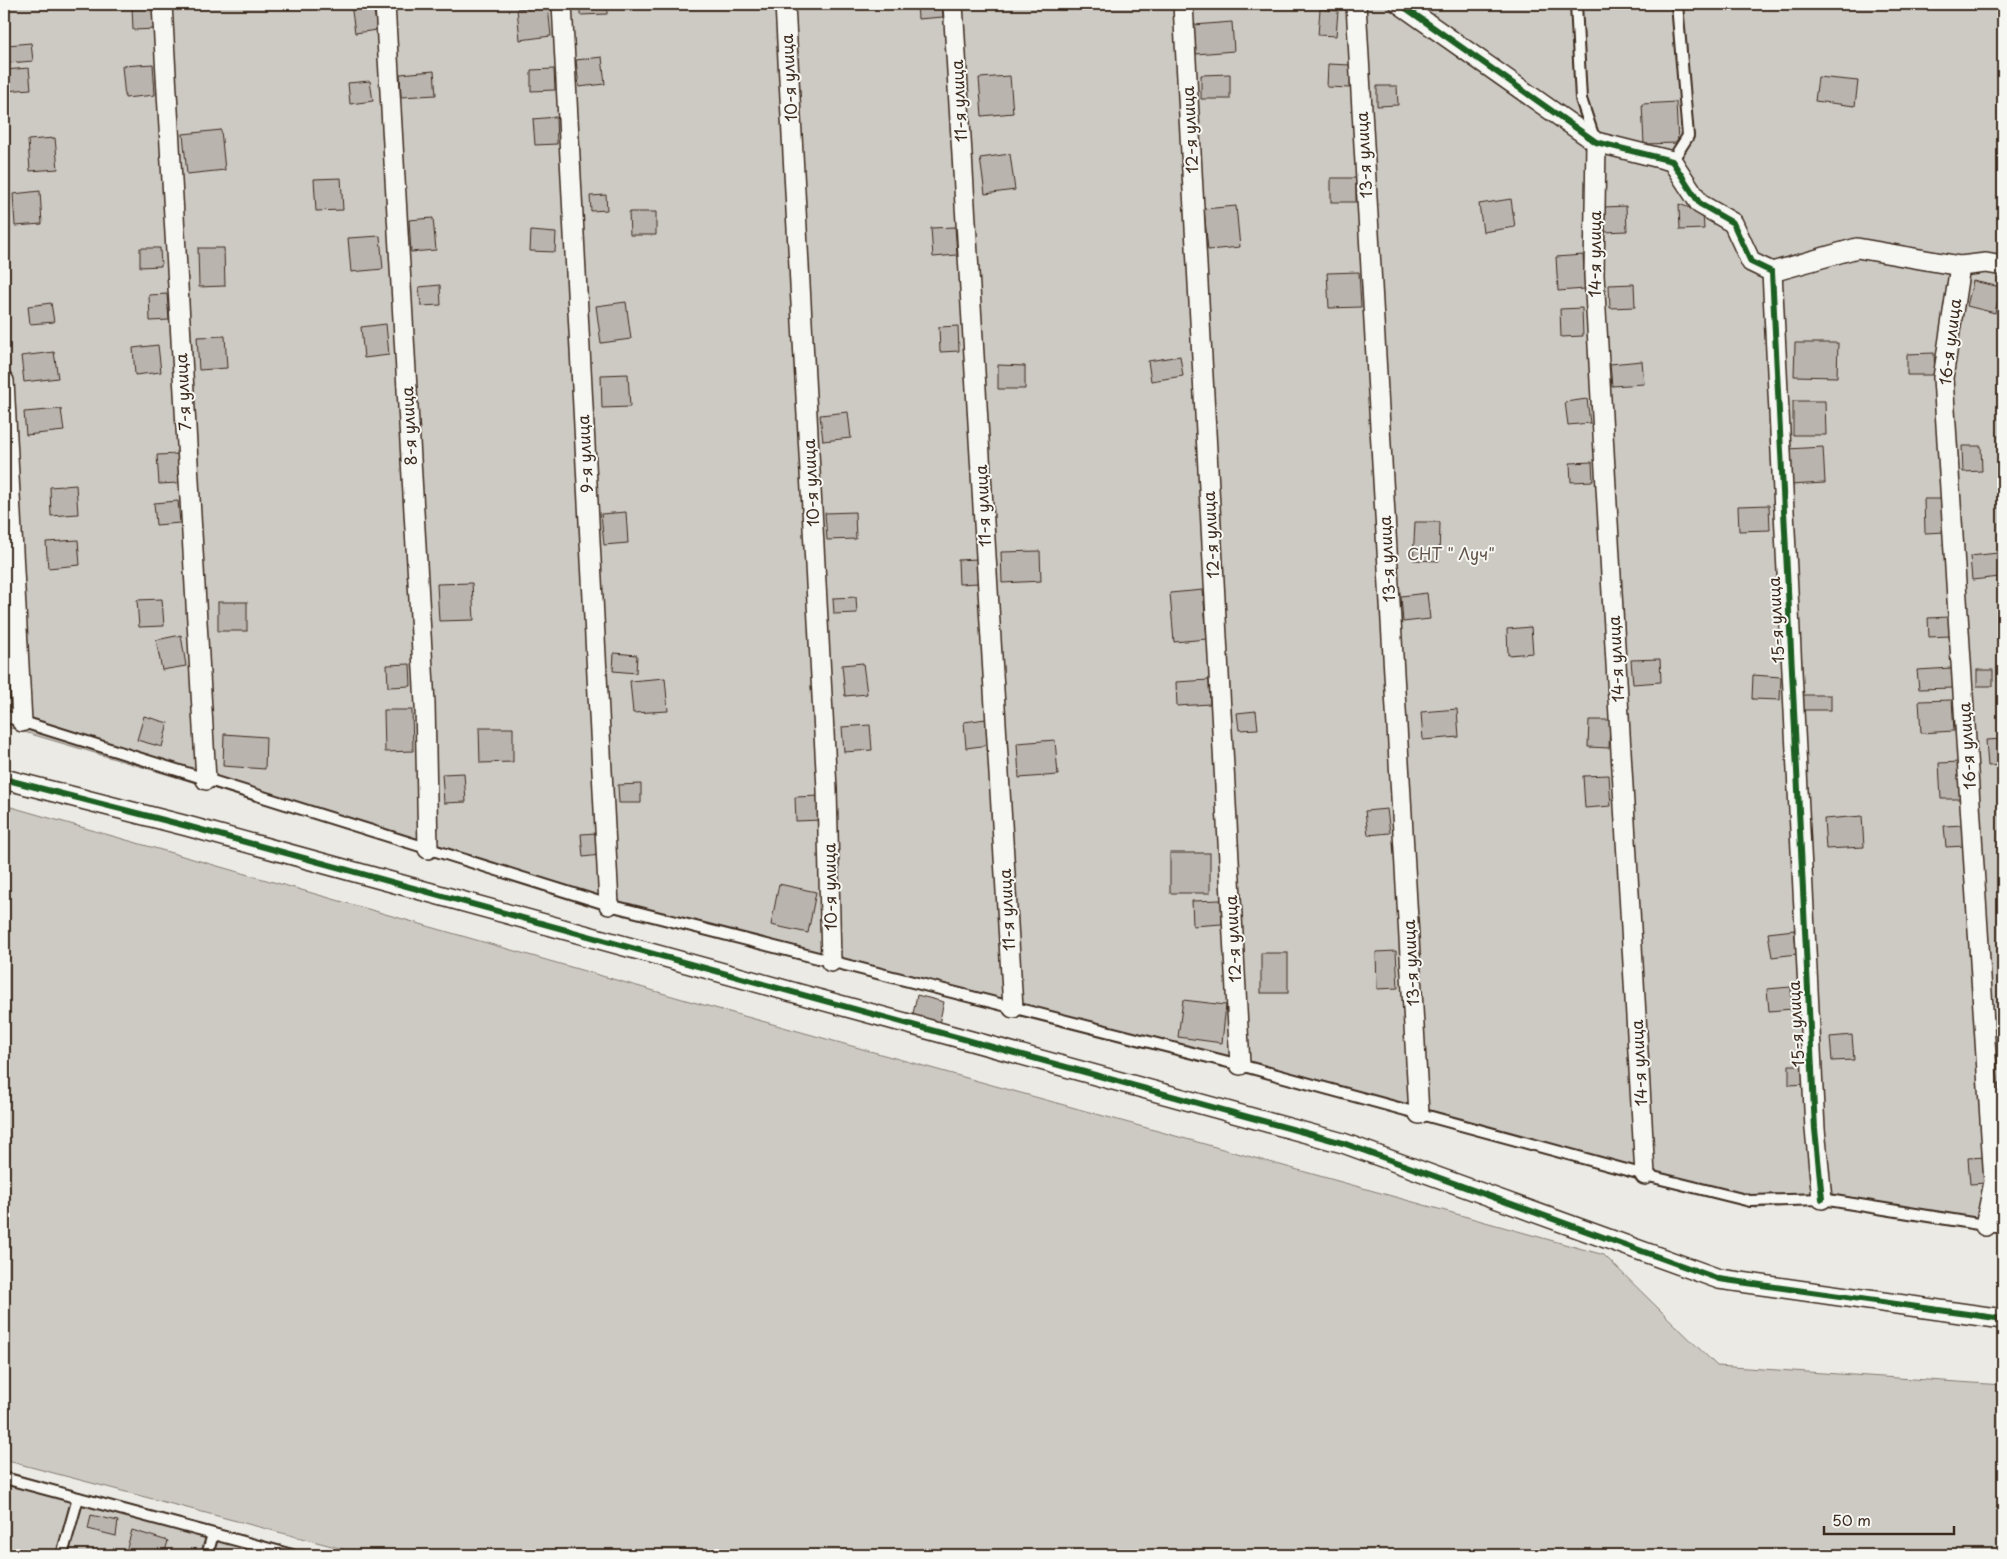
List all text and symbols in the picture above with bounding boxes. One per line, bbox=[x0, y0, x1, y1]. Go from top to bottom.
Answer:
street label: 10-я улица bbox=[774, 34, 802, 123]
street label: 11-я улица bbox=[944, 59, 972, 143]
street label: 12-я улица bbox=[1175, 86, 1203, 174]
street label: 13-я улица bbox=[1349, 111, 1377, 199]
street label: 14-я улица bbox=[1582, 211, 1606, 297]
street label: 16-я улица bbox=[1932, 297, 1966, 387]
street label: 7-я улица bbox=[168, 353, 196, 431]
street label: 8-я улица bbox=[394, 386, 422, 466]
street label: 9-я улица bbox=[570, 414, 598, 494]
street label: 10-я улица bbox=[796, 439, 824, 528]
street label: 11-я улица bbox=[968, 464, 996, 548]
street label: 12-я улица bbox=[1196, 491, 1224, 579]
street label: 13-я улица bbox=[1372, 515, 1400, 603]
park label: СНТ " Луч" bbox=[1407, 541, 1495, 565]
street label: 15-я улица bbox=[1761, 576, 1789, 664]
street label: 14-я улица bbox=[1601, 615, 1629, 703]
street label: 16-я улица bbox=[1951, 702, 1981, 791]
street label: 10-я улица bbox=[816, 843, 842, 931]
street label: 11-я улица bbox=[992, 868, 1020, 952]
street label: 12-я улица bbox=[1218, 895, 1246, 983]
street label: 13-я улица bbox=[1396, 919, 1424, 1007]
street label: 15-я улица bbox=[1781, 980, 1809, 1068]
street label: 14-я улица bbox=[1624, 1019, 1652, 1107]
scale bar bbox=[1824, 1504, 1954, 1536]
text: 50 m bbox=[1832, 1508, 1871, 1531]

